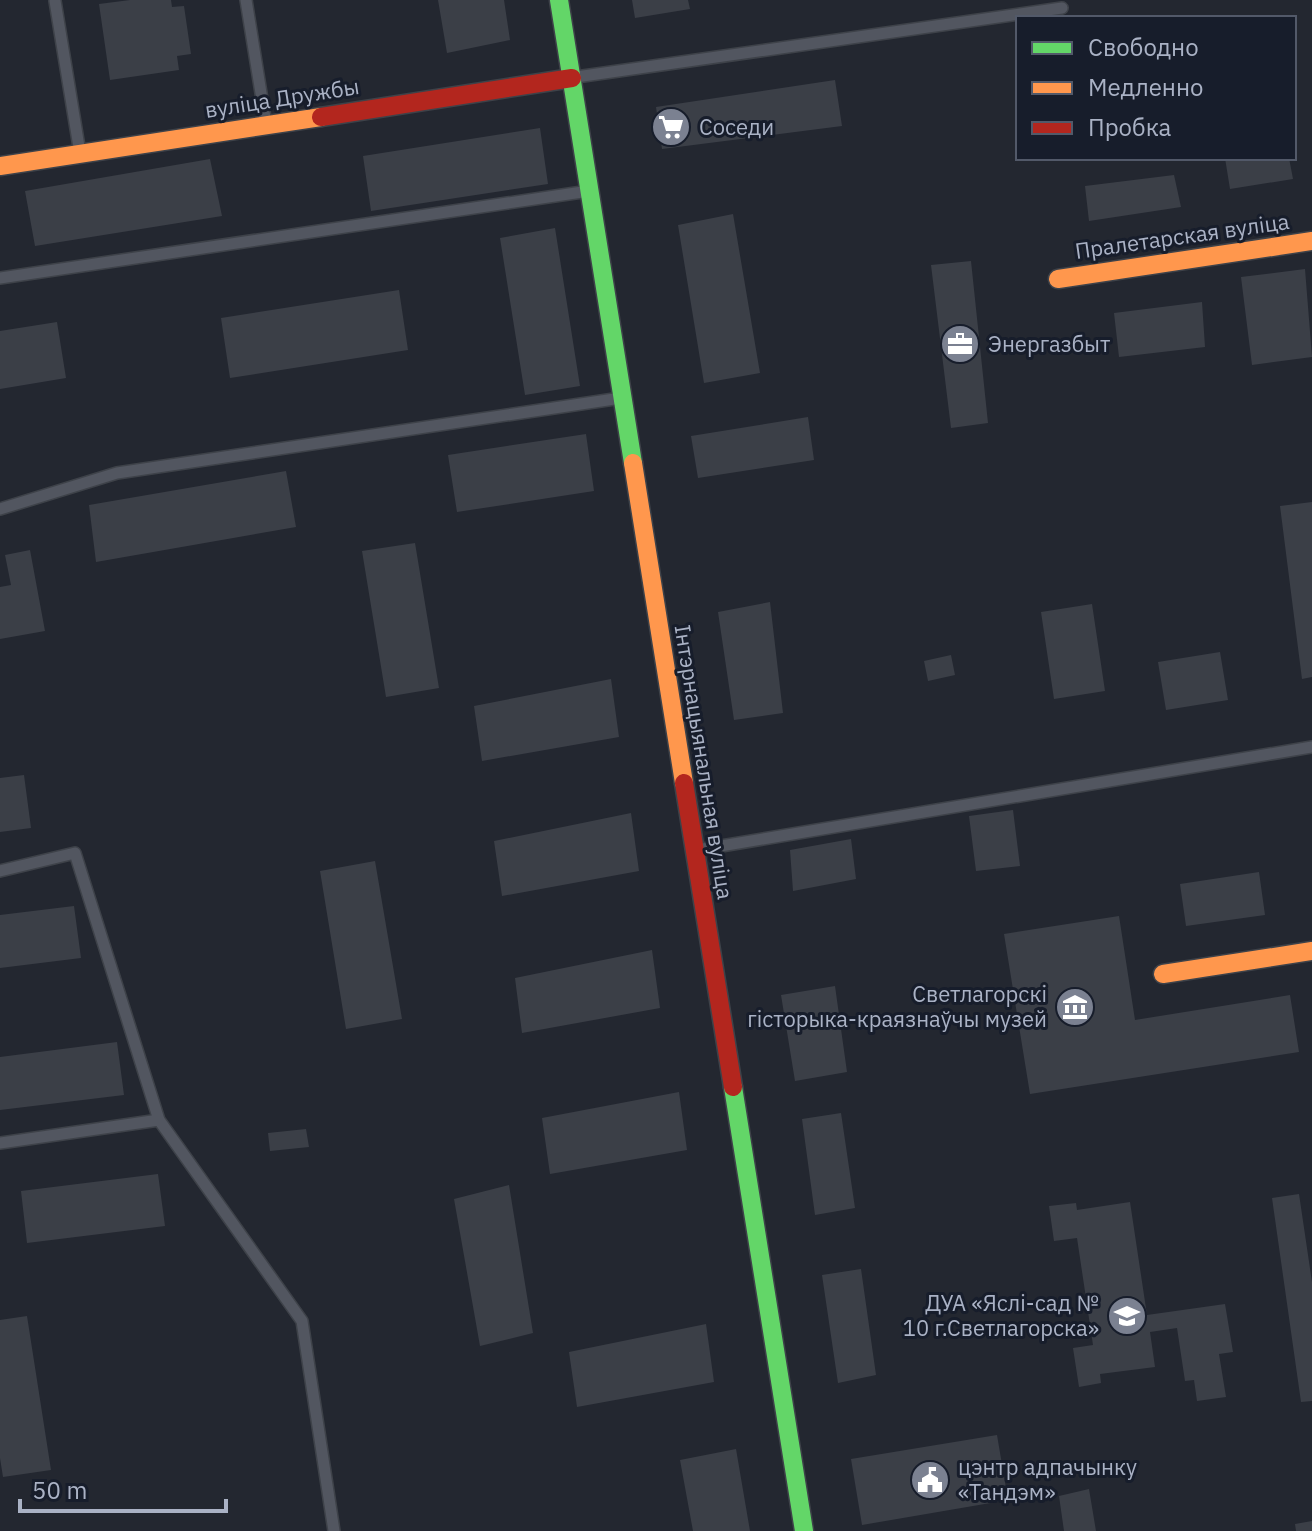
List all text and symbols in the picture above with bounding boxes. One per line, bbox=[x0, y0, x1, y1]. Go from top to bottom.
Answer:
legend bbox=[1016, 16, 1296, 160]
text: Свободно bbox=[1088, 31, 1199, 63]
street label: вуліца Дружбы bbox=[203, 71, 361, 124]
text: Медленно bbox=[1088, 71, 1204, 103]
supermarket icon: Соседи bbox=[650, 106, 692, 148]
text: Пробка bbox=[1088, 111, 1172, 143]
place label: Соседи bbox=[699, 112, 774, 141]
street label: Пралетарская вуліца bbox=[1073, 206, 1291, 265]
office icon: Энергазбыт bbox=[939, 323, 981, 365]
place label: Энергазбыт bbox=[988, 329, 1110, 358]
street label: Інтэрнацыянальная вуліца bbox=[668, 623, 741, 902]
place label: Светлагорскі гісторыка-краязнаўчы музей bbox=[747, 979, 1047, 1033]
museum icon: Светлагорскі гісторыка-краязнаўчы музей bbox=[1054, 986, 1096, 1028]
place label: ДУА «Яслі-сад № 10 г.Светлагорска» bbox=[903, 1288, 1099, 1342]
school or university icon: ДУА «Яслі-сад № 10 г.Светлагорска» bbox=[1106, 1295, 1148, 1337]
place label: цэнтр адпачынку «Тандэм» bbox=[958, 1452, 1137, 1506]
public building icon: цэнтр адпачынку «Тандэм» bbox=[909, 1459, 951, 1501]
scale bar bbox=[20, 1463, 226, 1513]
text: 50 m bbox=[32, 1474, 87, 1506]

